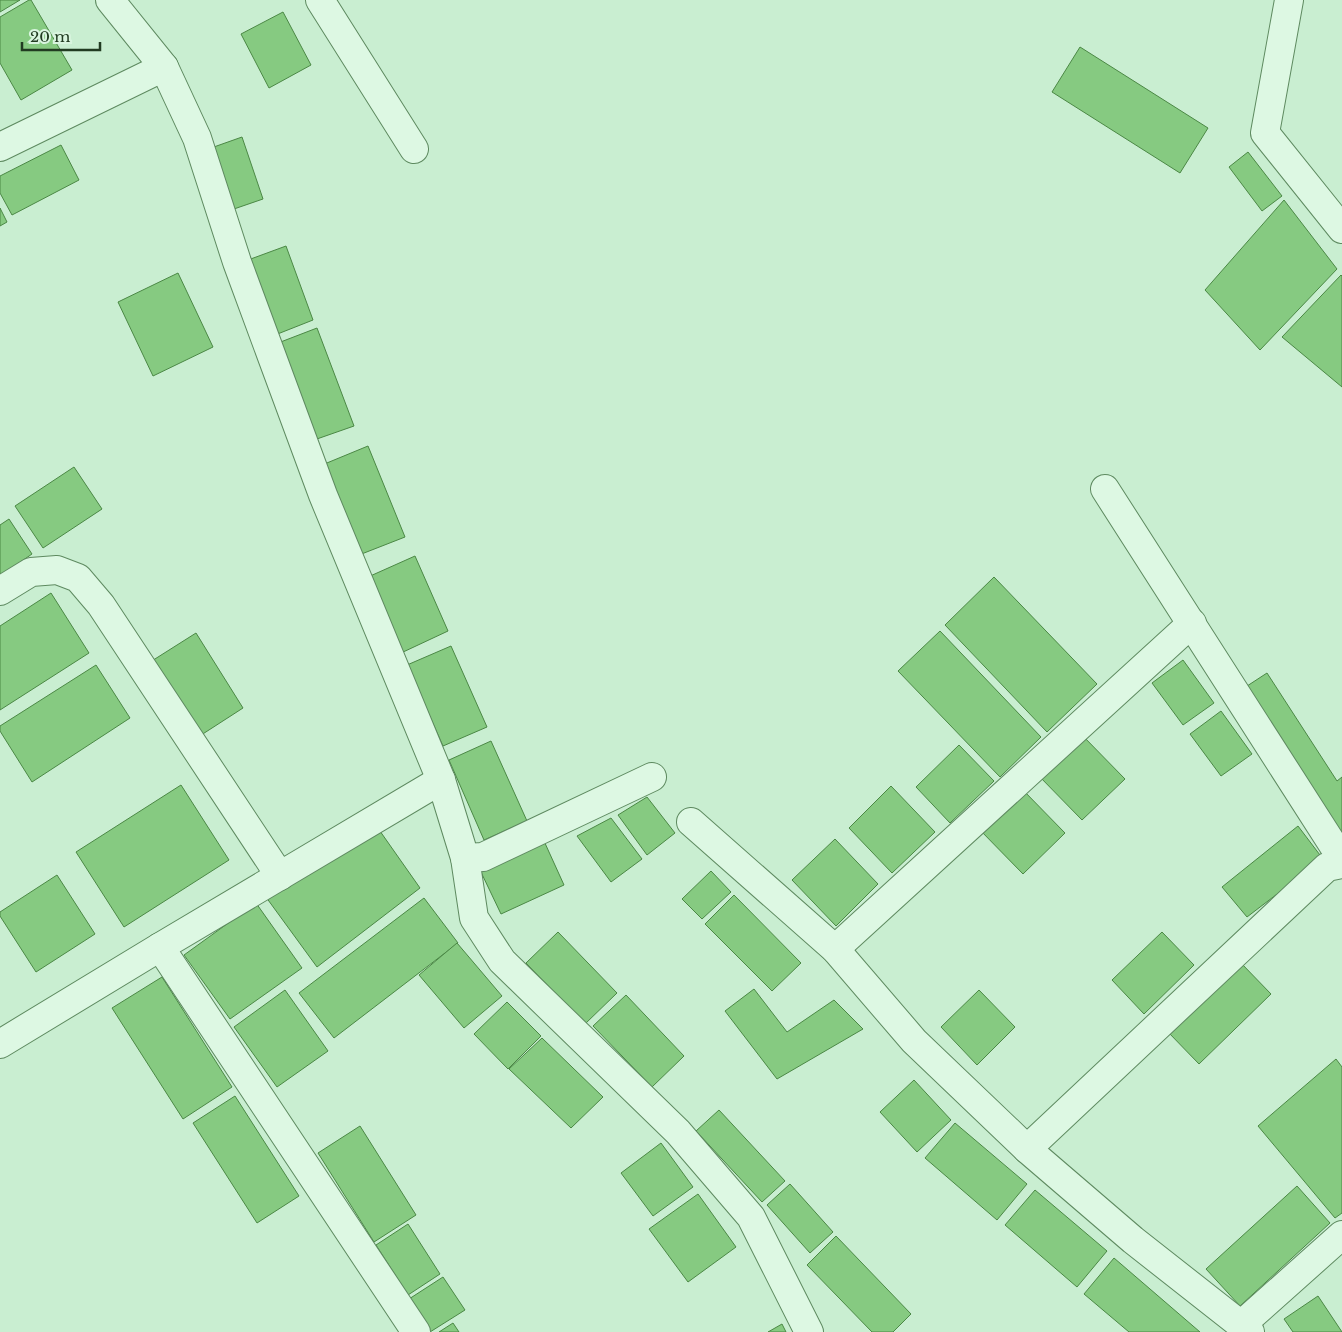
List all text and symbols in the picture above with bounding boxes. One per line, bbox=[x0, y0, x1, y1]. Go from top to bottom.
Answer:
scale bar bbox=[22, 20, 100, 52]
text: 20 m bbox=[30, 27, 70, 46]

